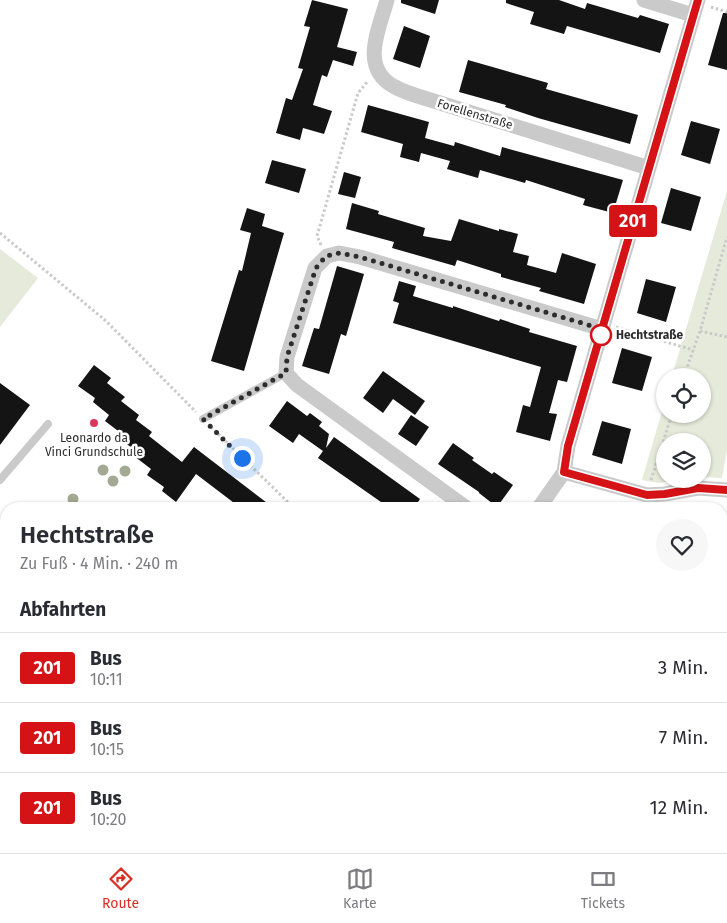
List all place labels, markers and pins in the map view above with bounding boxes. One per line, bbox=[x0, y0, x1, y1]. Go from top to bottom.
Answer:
marker: Hechtstraße bbox=[590, 324, 612, 346]
place label: Hechtstraße bbox=[616, 328, 684, 342]
marker: Leonardo da Vinci Grundschule bbox=[88, 417, 100, 429]
place label: Leonardo da Vinci Grundschule bbox=[45, 431, 143, 459]

